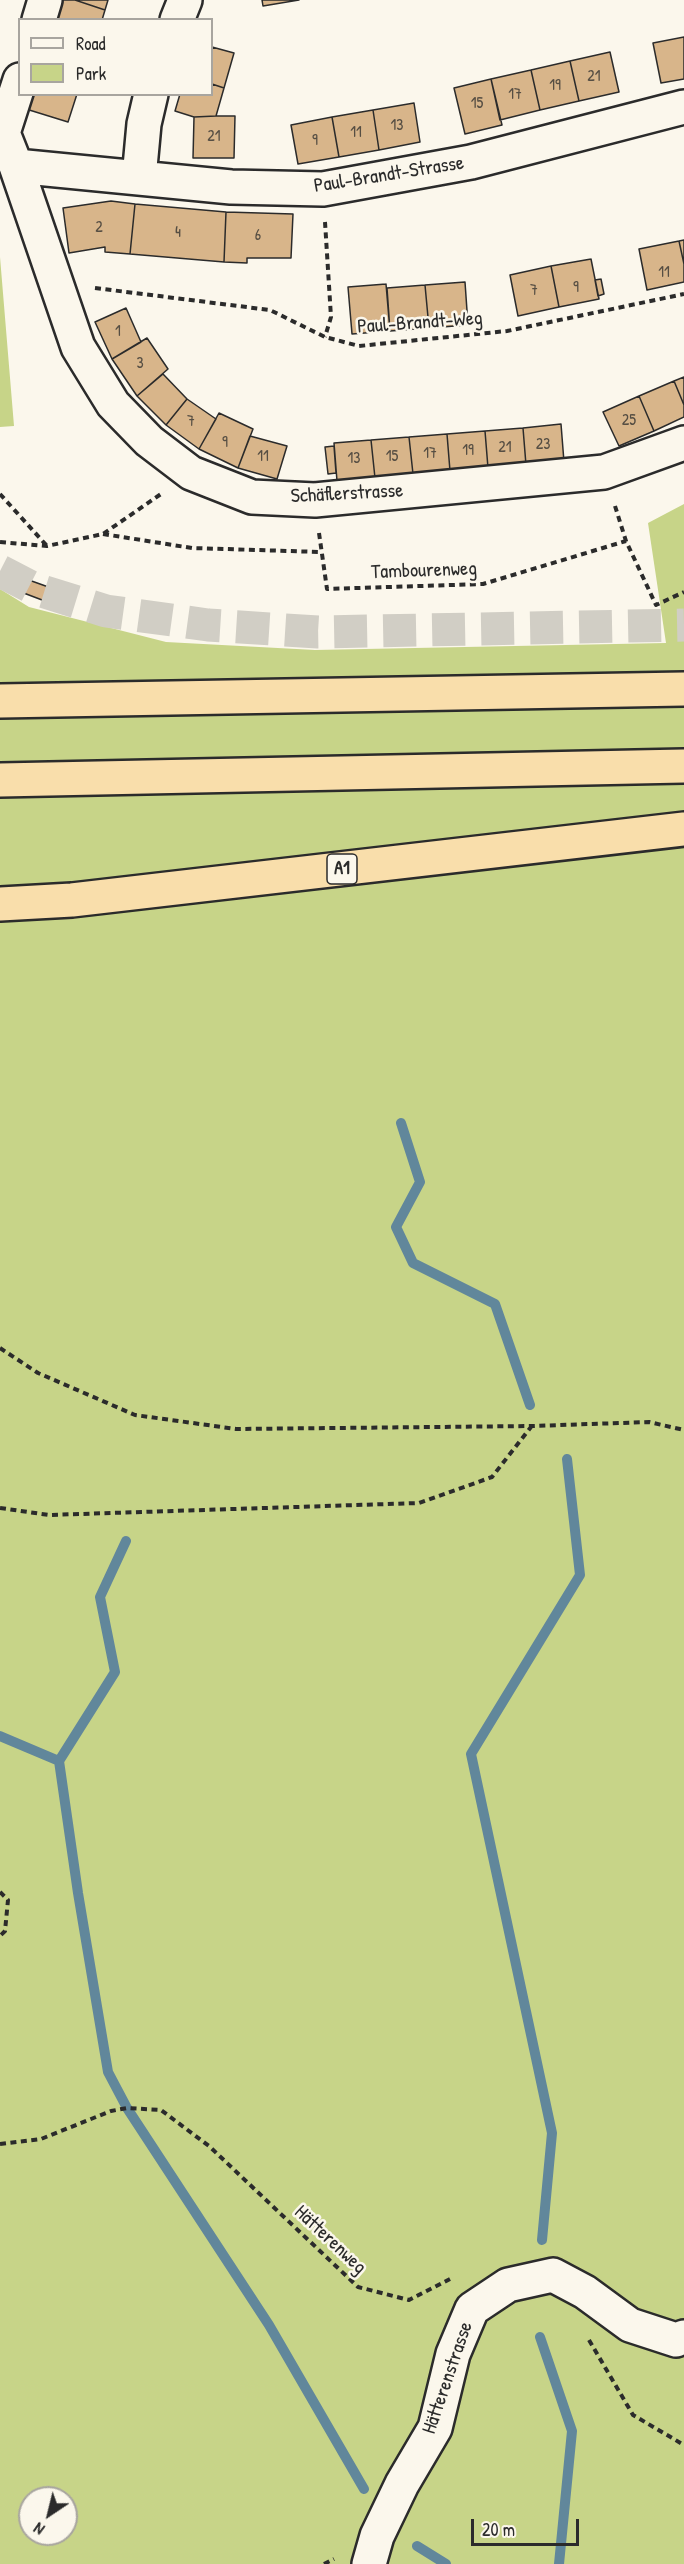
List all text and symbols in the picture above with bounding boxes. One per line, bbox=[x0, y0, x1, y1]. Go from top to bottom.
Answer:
legend bbox=[18, 18, 213, 96]
text: Road bbox=[76, 31, 106, 56]
text: Park bbox=[76, 61, 106, 86]
house number: 21 bbox=[587, 67, 601, 87]
house number: 19 bbox=[549, 76, 561, 96]
house number: 17 bbox=[508, 85, 522, 105]
house number: 15 bbox=[471, 94, 483, 114]
house number: 13 bbox=[391, 116, 403, 136]
house number: 11 bbox=[350, 123, 362, 143]
house number: 21 bbox=[207, 127, 221, 147]
house number: 9 bbox=[312, 131, 318, 151]
street label: Paul-Brandt-Strasse bbox=[312, 151, 466, 199]
house number: 2 bbox=[95, 218, 103, 238]
house number: 4 bbox=[175, 223, 181, 243]
house number: 6 bbox=[255, 226, 261, 246]
house number: 11 bbox=[658, 263, 670, 283]
house number: 9 bbox=[573, 278, 579, 298]
house number: 7 bbox=[530, 281, 538, 301]
street label: Paul-Brandt-Weg bbox=[357, 307, 483, 339]
house number: 1 bbox=[115, 322, 121, 342]
house number: 3 bbox=[136, 354, 144, 374]
house number: 25 bbox=[622, 411, 636, 431]
house number: 7 bbox=[187, 412, 195, 432]
house number: 9 bbox=[222, 433, 228, 453]
house number: 23 bbox=[536, 435, 550, 455]
house number: 21 bbox=[498, 438, 512, 458]
house number: 19 bbox=[462, 441, 474, 461]
house number: 17 bbox=[423, 444, 437, 464]
house number: 11 bbox=[257, 447, 269, 467]
house number: 15 bbox=[386, 447, 398, 467]
house number: 13 bbox=[348, 449, 360, 469]
street label: Schäflerstrasse bbox=[290, 479, 404, 509]
street label: Tambourenweg bbox=[371, 557, 477, 585]
road number: A1 bbox=[327, 854, 357, 884]
street label: Hätterenweg bbox=[289, 2201, 371, 2279]
street label: Hätterenstrasse bbox=[418, 2319, 478, 2437]
north arrow bbox=[18, 2486, 78, 2546]
scale bar bbox=[474, 2507, 582, 2545]
text: 20 m bbox=[482, 2517, 515, 2542]
text: N bbox=[29, 2518, 49, 2541]

